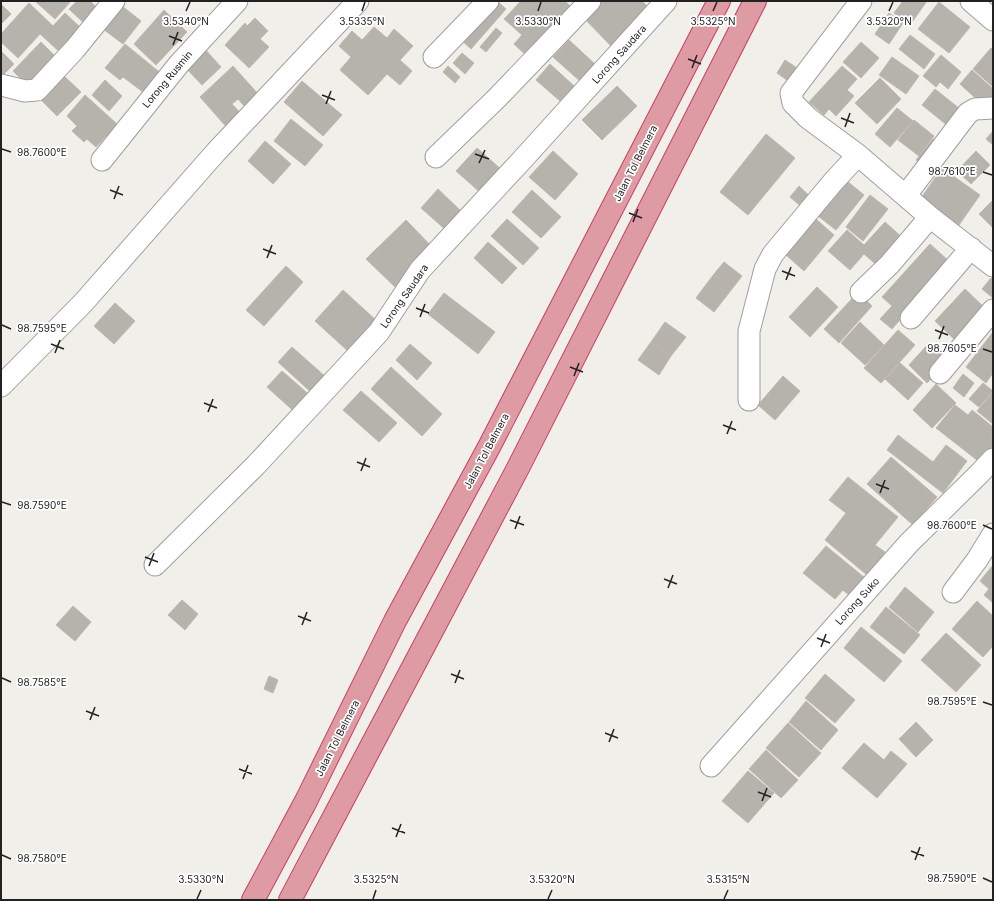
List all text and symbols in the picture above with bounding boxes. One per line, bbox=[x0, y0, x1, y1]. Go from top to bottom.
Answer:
text: 3.5340°N bbox=[163, 15, 209, 27]
text: 3.5335°N bbox=[339, 15, 385, 27]
text: 3.5330°N bbox=[515, 15, 561, 27]
text: 3.5325°N bbox=[690, 15, 736, 27]
text: 3.5320°N bbox=[866, 15, 912, 27]
street label: Lorong Saudara bbox=[589, 22, 649, 86]
street label: Lorong Rusmin bbox=[140, 48, 194, 110]
street label: Jalan Tol Belmera bbox=[611, 123, 659, 203]
text: 98.7600°E bbox=[17, 146, 67, 158]
text: 98.7610°E bbox=[928, 165, 976, 177]
street label: Lorong Saudara bbox=[378, 262, 430, 330]
text: 98.7595°E bbox=[17, 322, 67, 334]
text: 98.7605°E bbox=[927, 342, 977, 354]
street label: Jalan Tol Belmera bbox=[461, 411, 511, 491]
text: 98.7590°E bbox=[17, 499, 67, 511]
text: 98.7600°E bbox=[927, 519, 977, 531]
street label: Lorong Suko bbox=[833, 575, 881, 627]
text: 98.7585°E bbox=[17, 676, 67, 688]
text: 98.7595°E bbox=[927, 695, 977, 707]
street label: Jalan Tol Belmera bbox=[313, 698, 361, 778]
text: 98.7580°E bbox=[17, 852, 67, 864]
text: 98.7590°E bbox=[927, 872, 977, 884]
text: 3.5330°N bbox=[178, 873, 224, 885]
text: 3.5325°N bbox=[353, 873, 399, 885]
text: 3.5320°N bbox=[529, 873, 575, 885]
text: 3.5315°N bbox=[706, 873, 750, 885]

